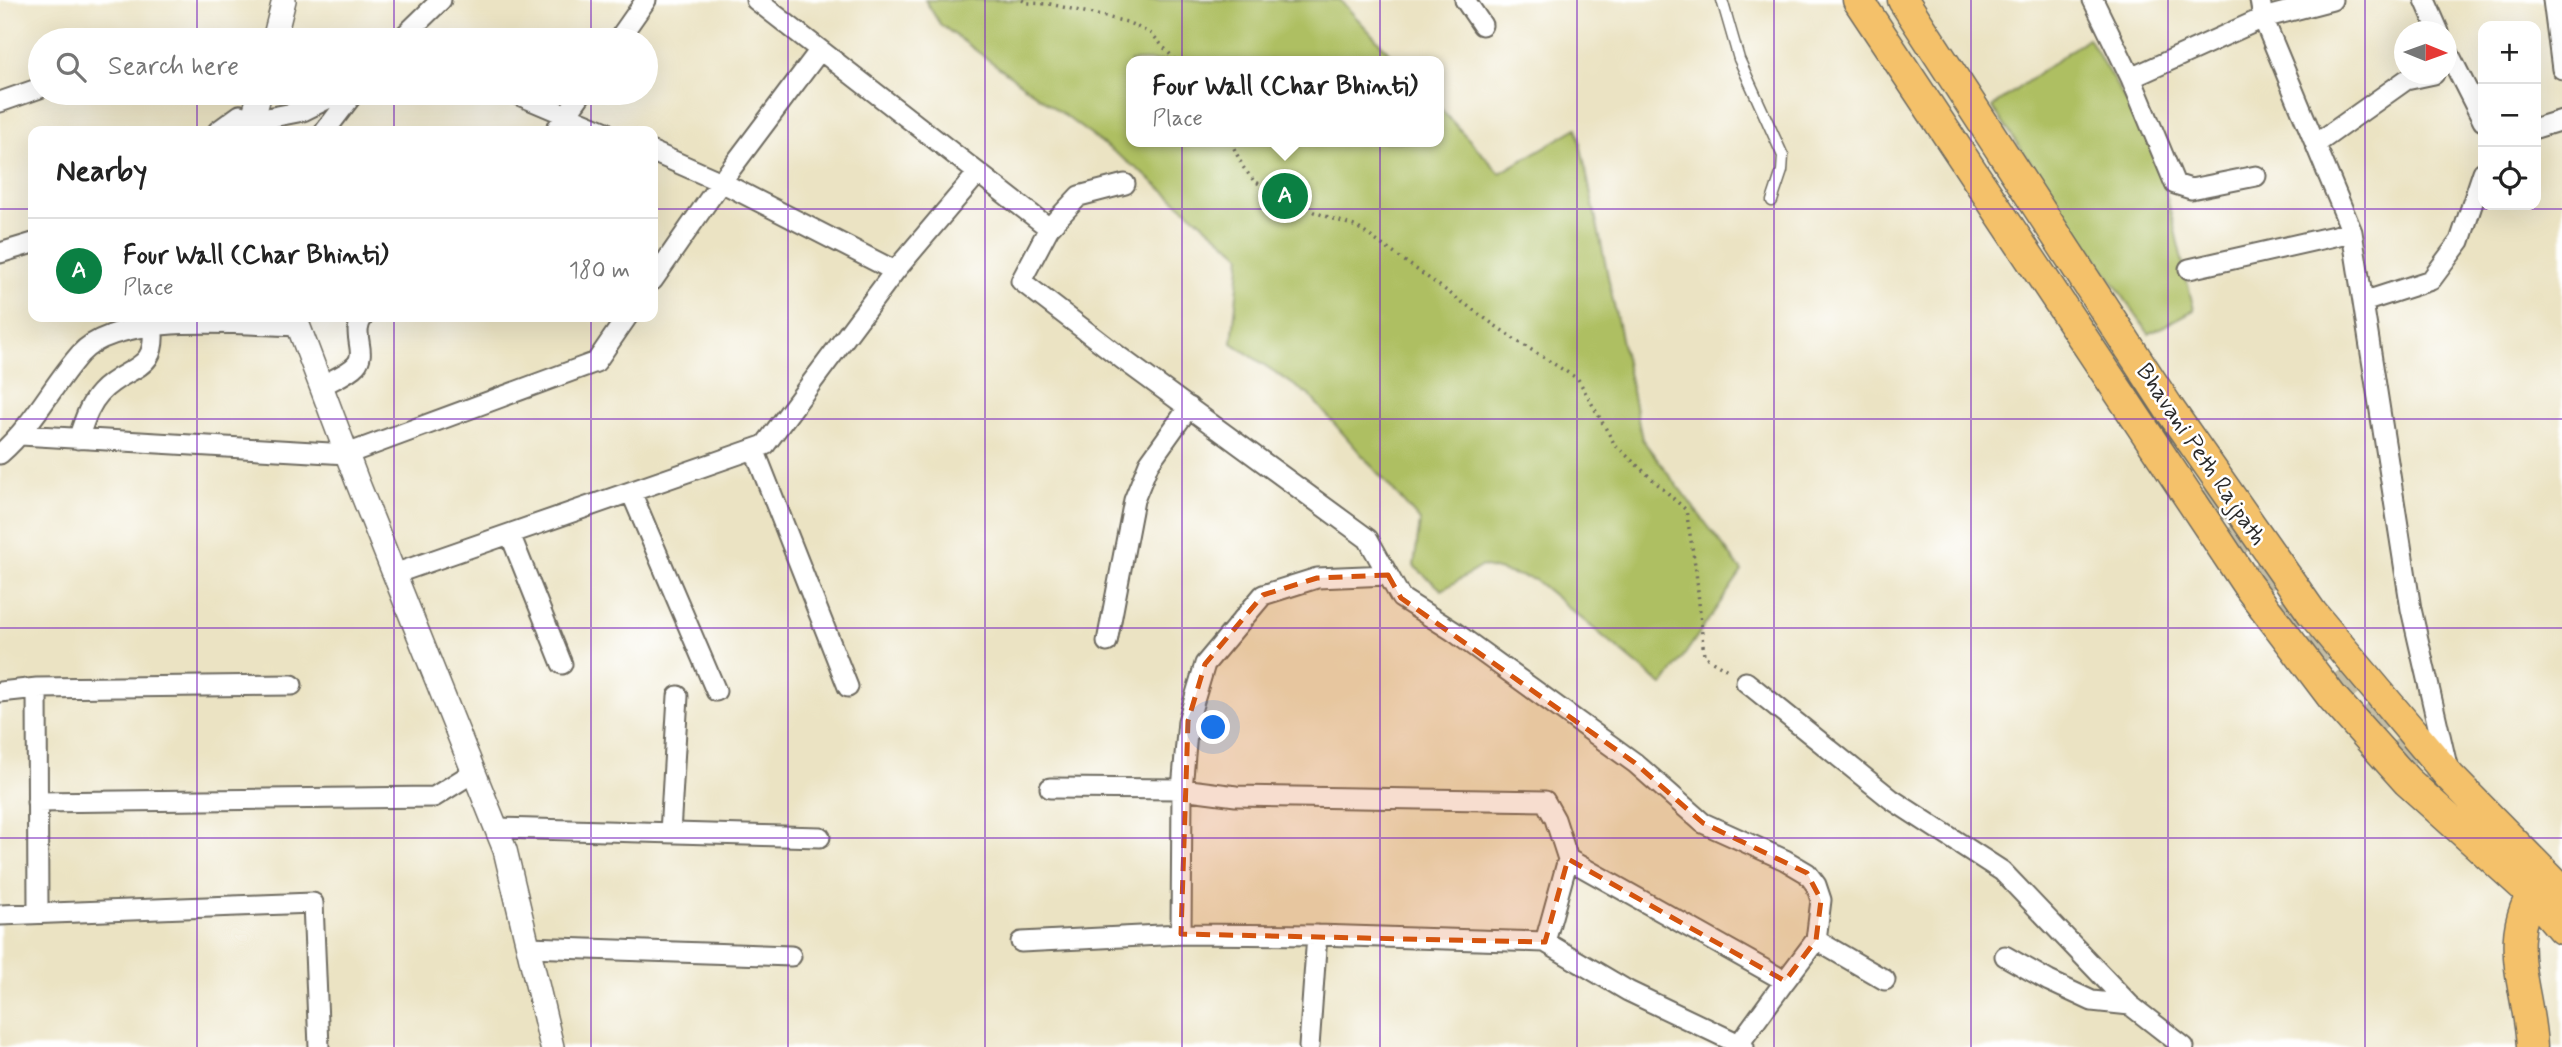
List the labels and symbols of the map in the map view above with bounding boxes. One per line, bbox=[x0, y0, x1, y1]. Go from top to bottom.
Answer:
north arrow bbox=[2394, 21, 2457, 84]
pin: A bbox=[1262, 170, 1308, 222]
street label: Bhavani Peth Rajpath bbox=[2128, 358, 2273, 552]
your location bbox=[1196, 710, 1230, 744]

